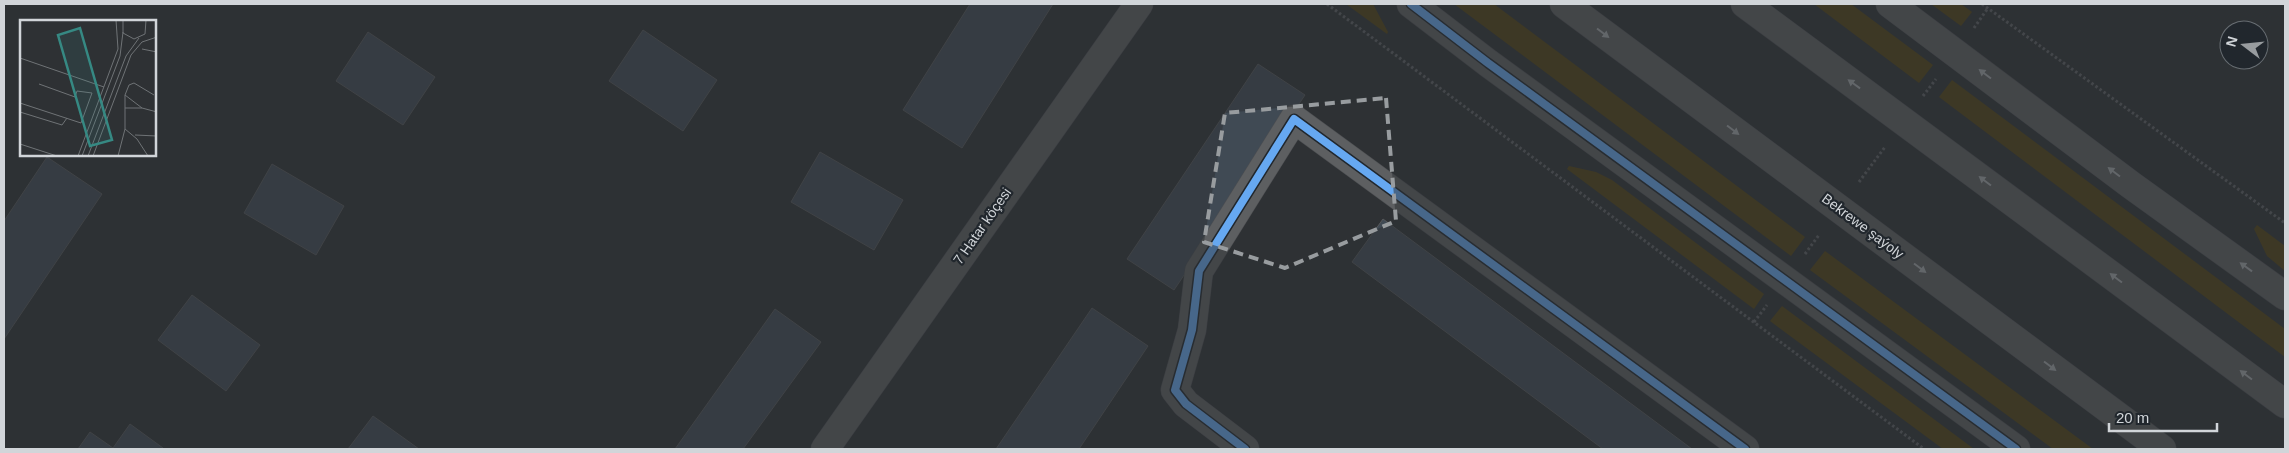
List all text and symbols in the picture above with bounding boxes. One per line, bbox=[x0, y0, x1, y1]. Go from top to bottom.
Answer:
inset map bbox=[20, 20, 156, 156]
north arrow bbox=[2219, 20, 2269, 70]
one-way arrow bbox=[1596, 28, 1610, 38]
text: N bbox=[2222, 34, 2241, 48]
one-way arrow bbox=[1978, 69, 1991, 79]
one-way arrow bbox=[1848, 79, 1861, 89]
one-way arrow bbox=[1727, 124, 1740, 134]
one-way arrow bbox=[2107, 167, 2121, 177]
one-way arrow bbox=[1978, 176, 1992, 186]
street label: 7 Hatar köçesi bbox=[950, 185, 1014, 267]
street label: Bekrewe şaýoly bbox=[1819, 190, 1907, 262]
one-way arrow bbox=[2240, 262, 2253, 273]
one-way arrow bbox=[1913, 263, 1926, 274]
one-way arrow bbox=[2109, 273, 2123, 283]
one-way arrow bbox=[2043, 360, 2056, 371]
one-way arrow bbox=[2240, 369, 2253, 380]
scale bar bbox=[2109, 400, 2216, 432]
text: 20 m bbox=[2116, 409, 2149, 426]

